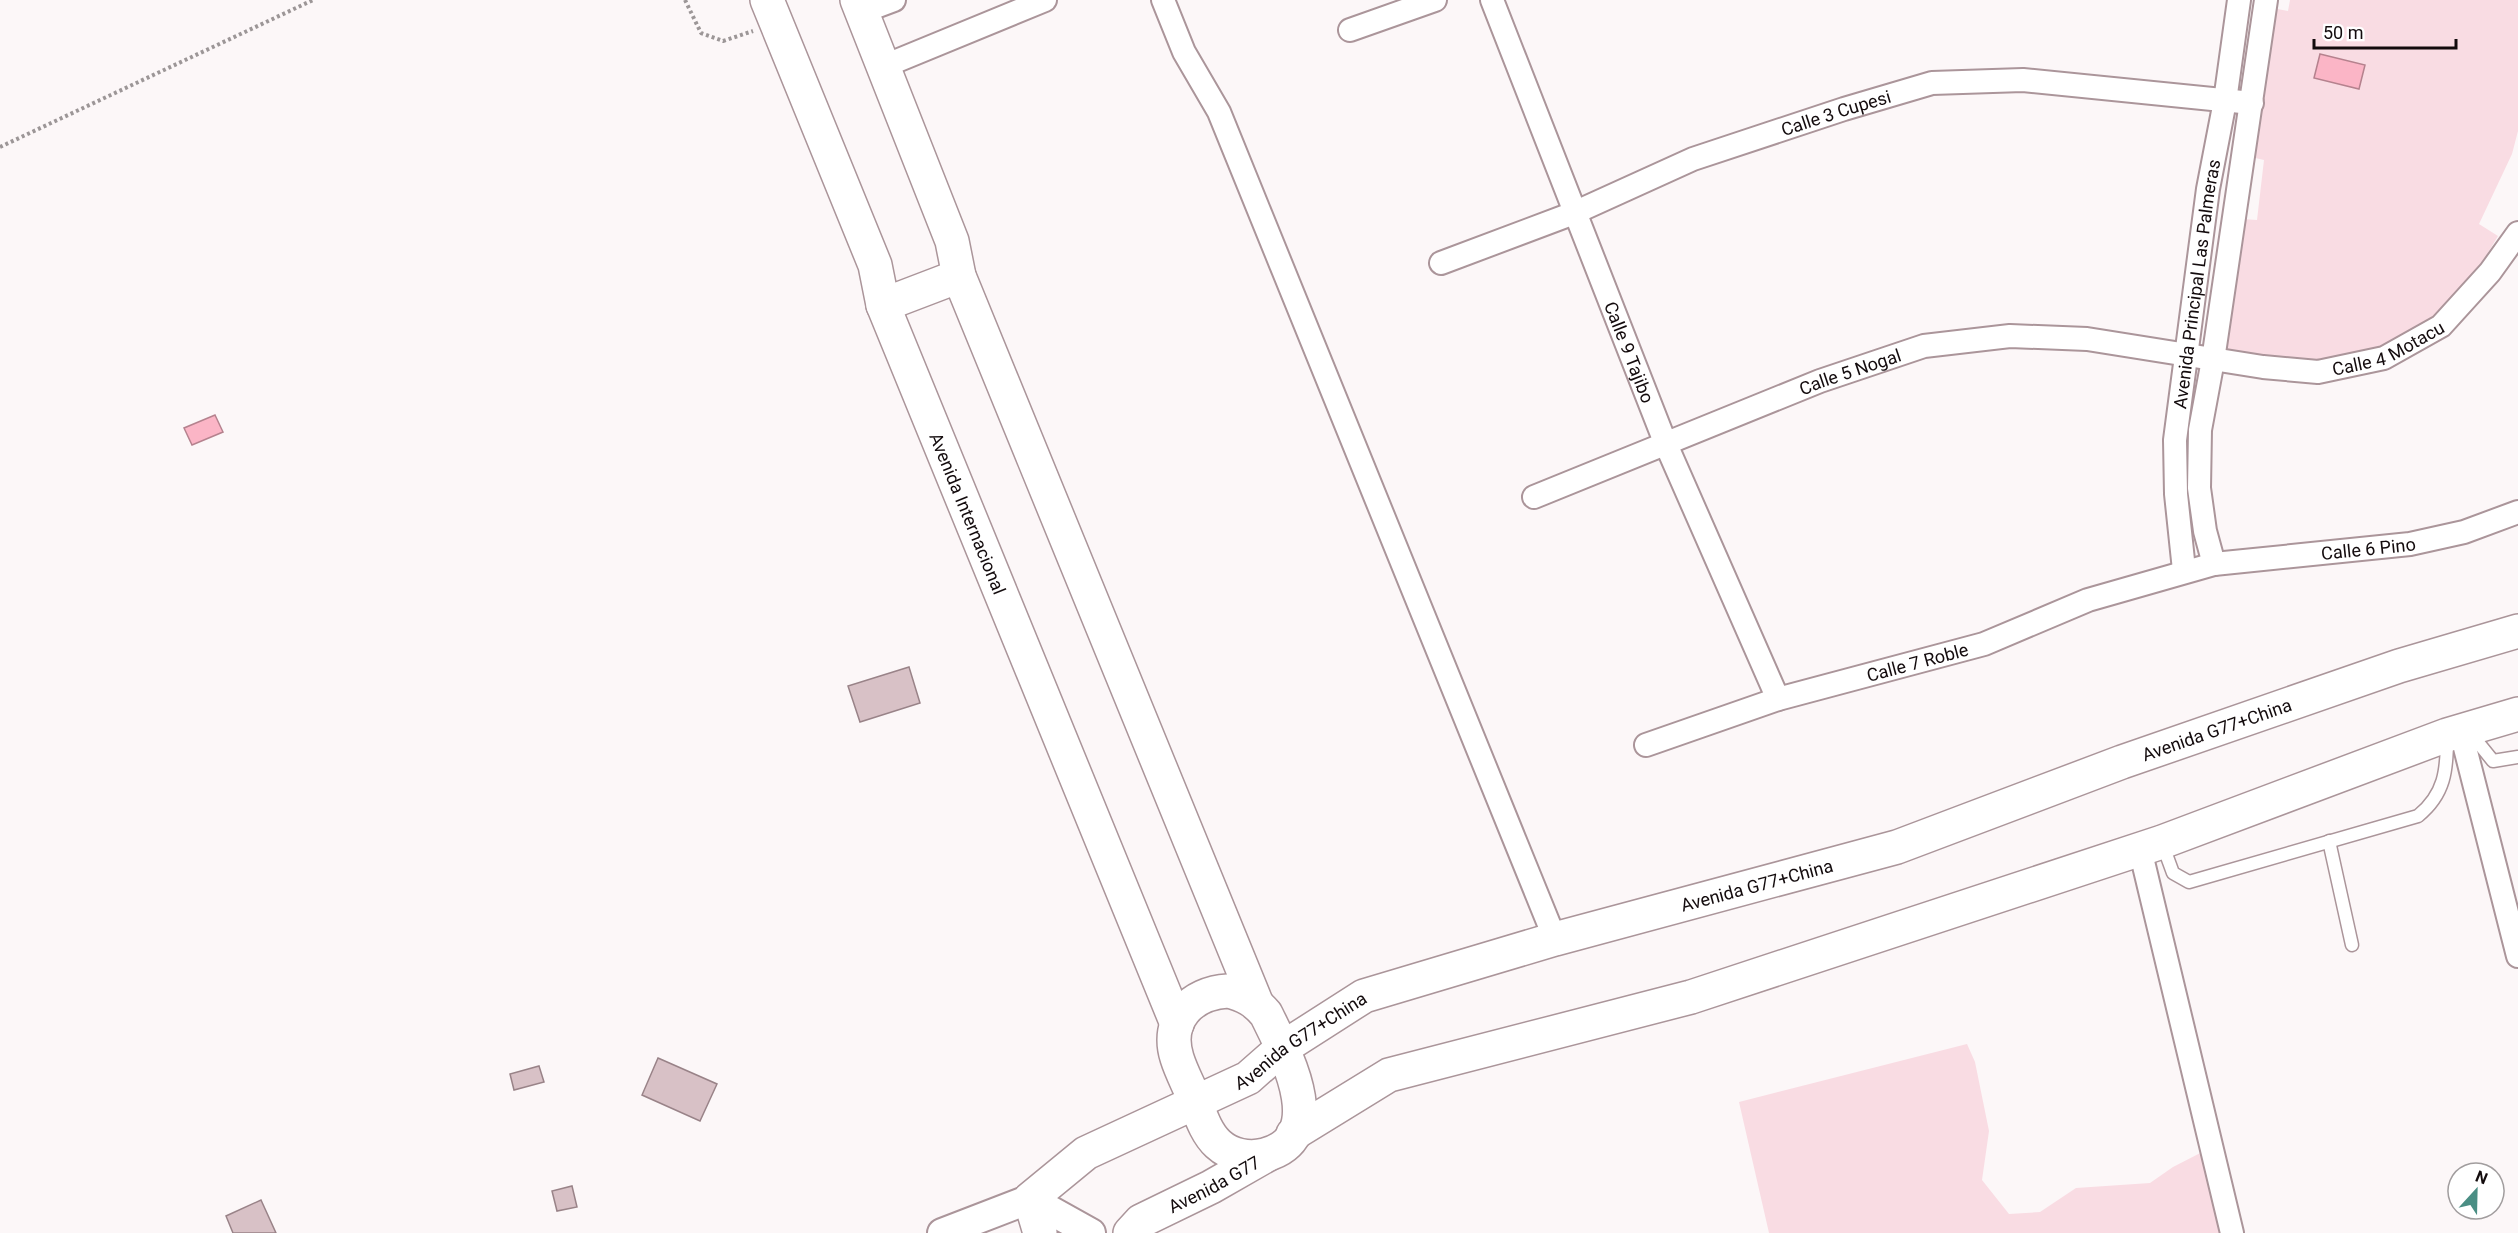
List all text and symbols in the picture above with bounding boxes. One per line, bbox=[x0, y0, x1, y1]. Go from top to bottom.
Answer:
scale bar bbox=[2314, 12, 2456, 50]
text: 50 m bbox=[2323, 22, 2363, 43]
street label: Calle 3 Cupesi bbox=[1778, 85, 1893, 140]
street label: Avenida Principal Las Palmeras bbox=[2169, 157, 2224, 410]
street label: Calle 9 Tajibo bbox=[1600, 298, 1659, 406]
street label: Calle 4 Motacu bbox=[2330, 316, 2448, 379]
street label: Calle 5 Nogal bbox=[1796, 344, 1903, 399]
street label: Avenida Internacional bbox=[926, 429, 1011, 597]
street label: Calle 6 Pino bbox=[2320, 533, 2418, 564]
street label: Calle 7 Roble bbox=[1864, 638, 1970, 685]
street label: Avenida G77+China bbox=[2139, 694, 2294, 765]
street label: Avenida G77+China bbox=[1678, 854, 1835, 915]
street label: Avenida G77+China bbox=[1231, 987, 1370, 1093]
street label: Avenida G77 bbox=[1165, 1151, 1263, 1217]
north arrow bbox=[2446, 1161, 2506, 1221]
text: N bbox=[2473, 1167, 2490, 1188]

